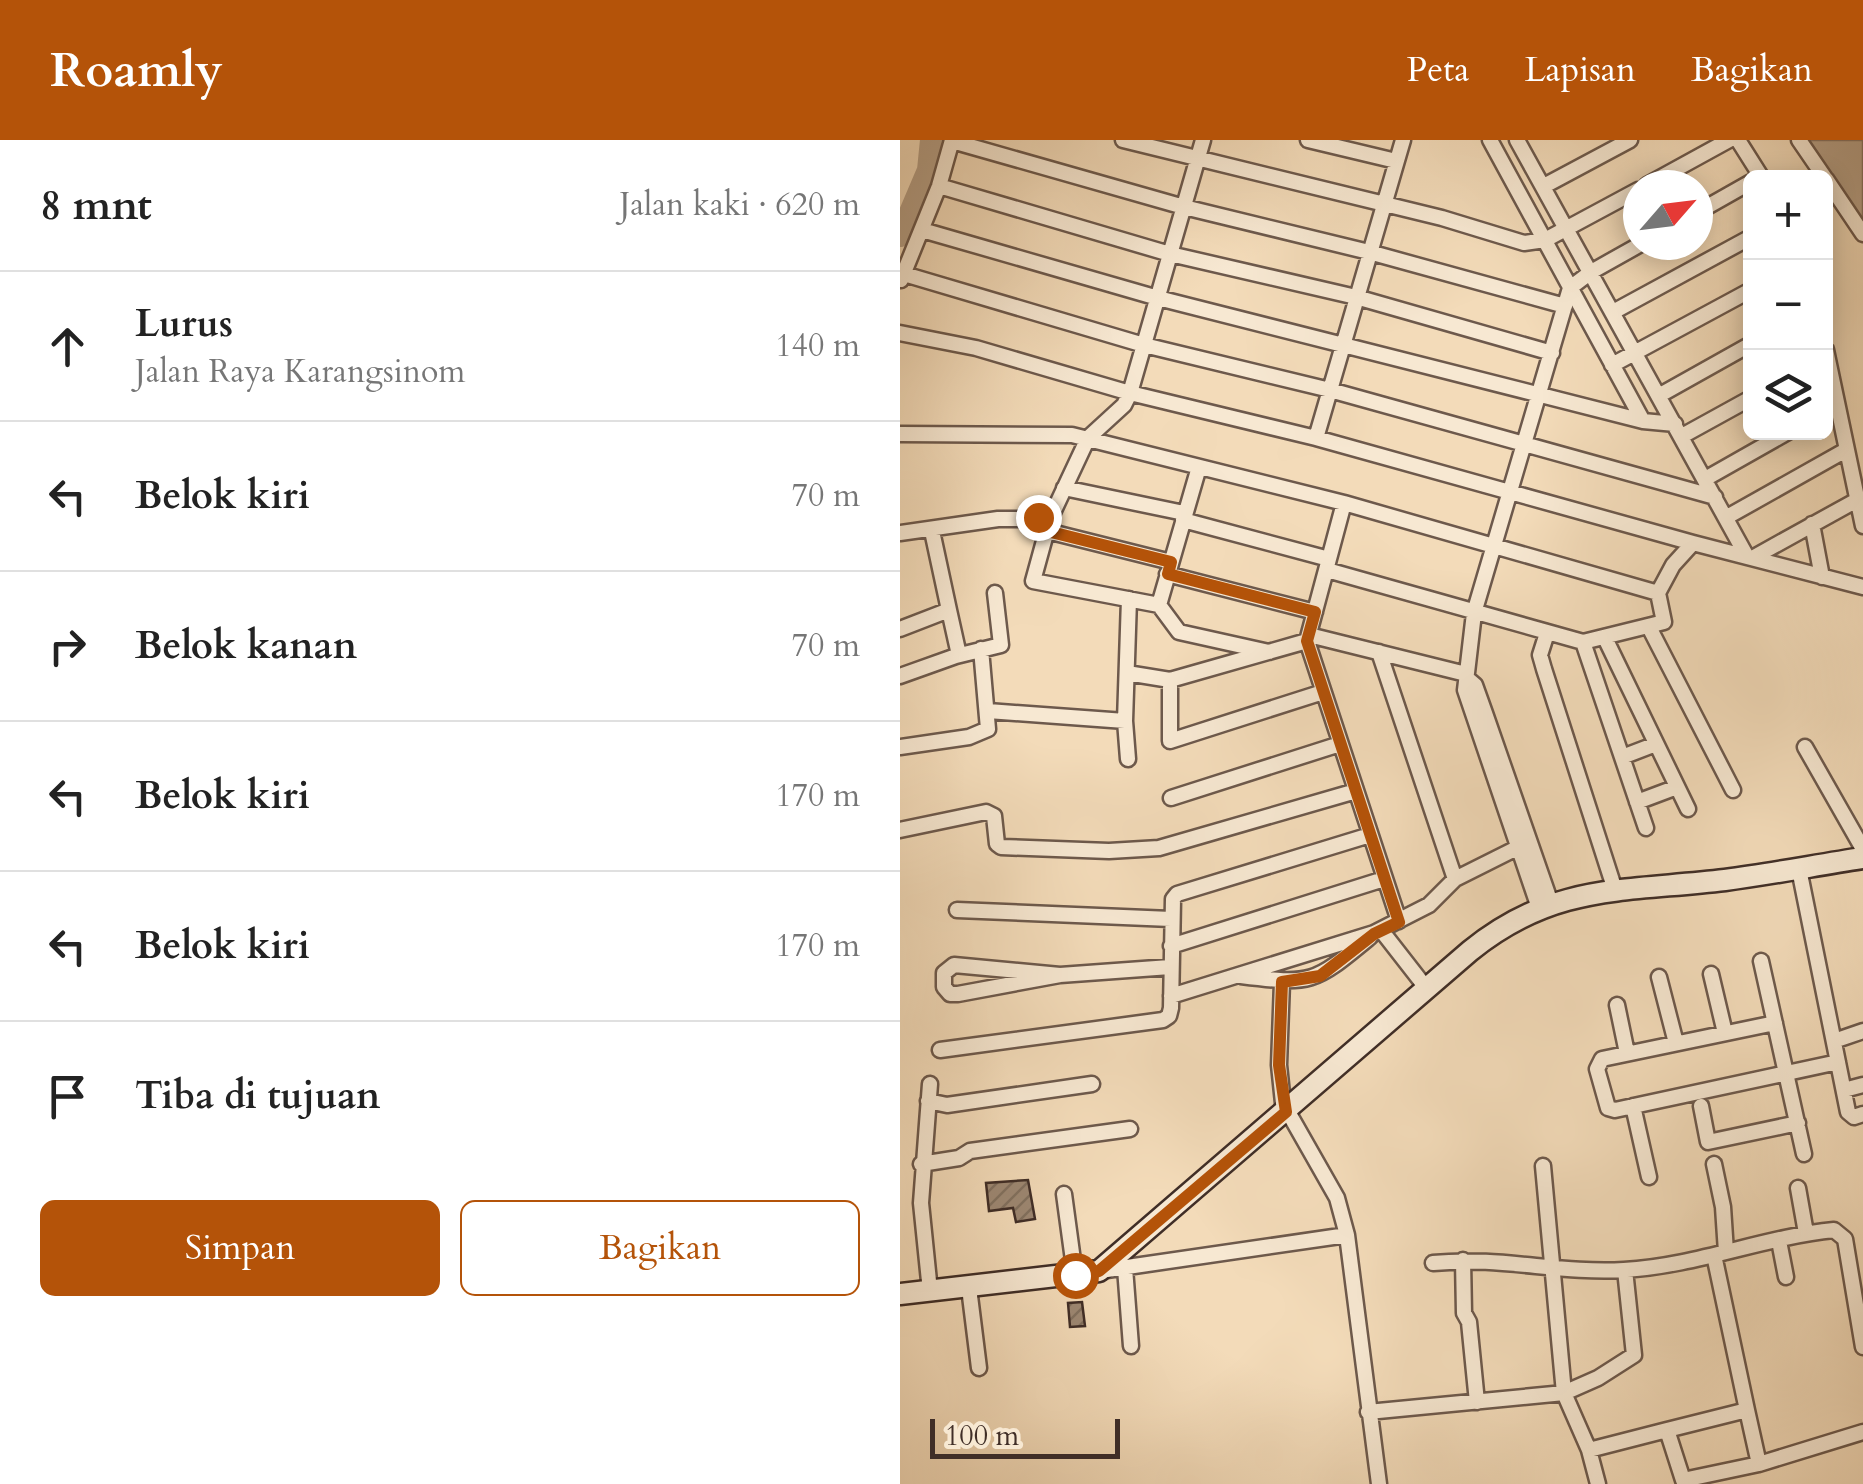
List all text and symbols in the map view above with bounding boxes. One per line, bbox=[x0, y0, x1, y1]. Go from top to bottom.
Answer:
text: Roamly bbox=[50, 38, 223, 103]
text: Peta bbox=[1407, 46, 1469, 94]
text: Lapisan bbox=[1524, 46, 1636, 94]
text: Bagikan bbox=[1691, 46, 1813, 94]
north arrow bbox=[1623, 170, 1713, 260]
map controls bbox=[1743, 170, 1833, 440]
button: + bbox=[1743, 170, 1833, 260]
text: 8 mnt bbox=[40, 177, 152, 234]
text: Jalan kaki · 620 m bbox=[619, 183, 860, 227]
button: − bbox=[1743, 260, 1833, 350]
text: Lurus bbox=[135, 298, 233, 350]
icon: ahead bbox=[40, 319, 95, 374]
text: 140 m bbox=[775, 324, 860, 368]
text: Jalan Raya Karangsinom bbox=[135, 350, 465, 394]
button: layers bbox=[1743, 350, 1833, 440]
icon: left bbox=[40, 469, 95, 524]
text: Belok kiri bbox=[135, 470, 310, 522]
text: 70 m bbox=[792, 474, 860, 518]
route end bbox=[1016, 495, 1062, 541]
icon: right bbox=[40, 619, 95, 674]
text: Belok kanan bbox=[135, 620, 357, 672]
text: 70 m bbox=[792, 624, 860, 668]
icon: left bbox=[40, 769, 95, 824]
text: Belok kiri bbox=[135, 770, 310, 822]
text: 170 m bbox=[775, 774, 860, 818]
icon: left bbox=[40, 919, 95, 974]
text: Belok kiri bbox=[135, 920, 310, 972]
text: 170 m bbox=[775, 924, 860, 968]
icon: arrive bbox=[40, 1069, 95, 1124]
text: Tiba di tujuan bbox=[135, 1070, 380, 1122]
button: Simpan bbox=[40, 1200, 440, 1296]
button: Bagikan bbox=[460, 1200, 860, 1296]
route start bbox=[1053, 1253, 1099, 1299]
scale bar bbox=[930, 1414, 1120, 1458]
text: 100 m bbox=[945, 1417, 1019, 1455]

